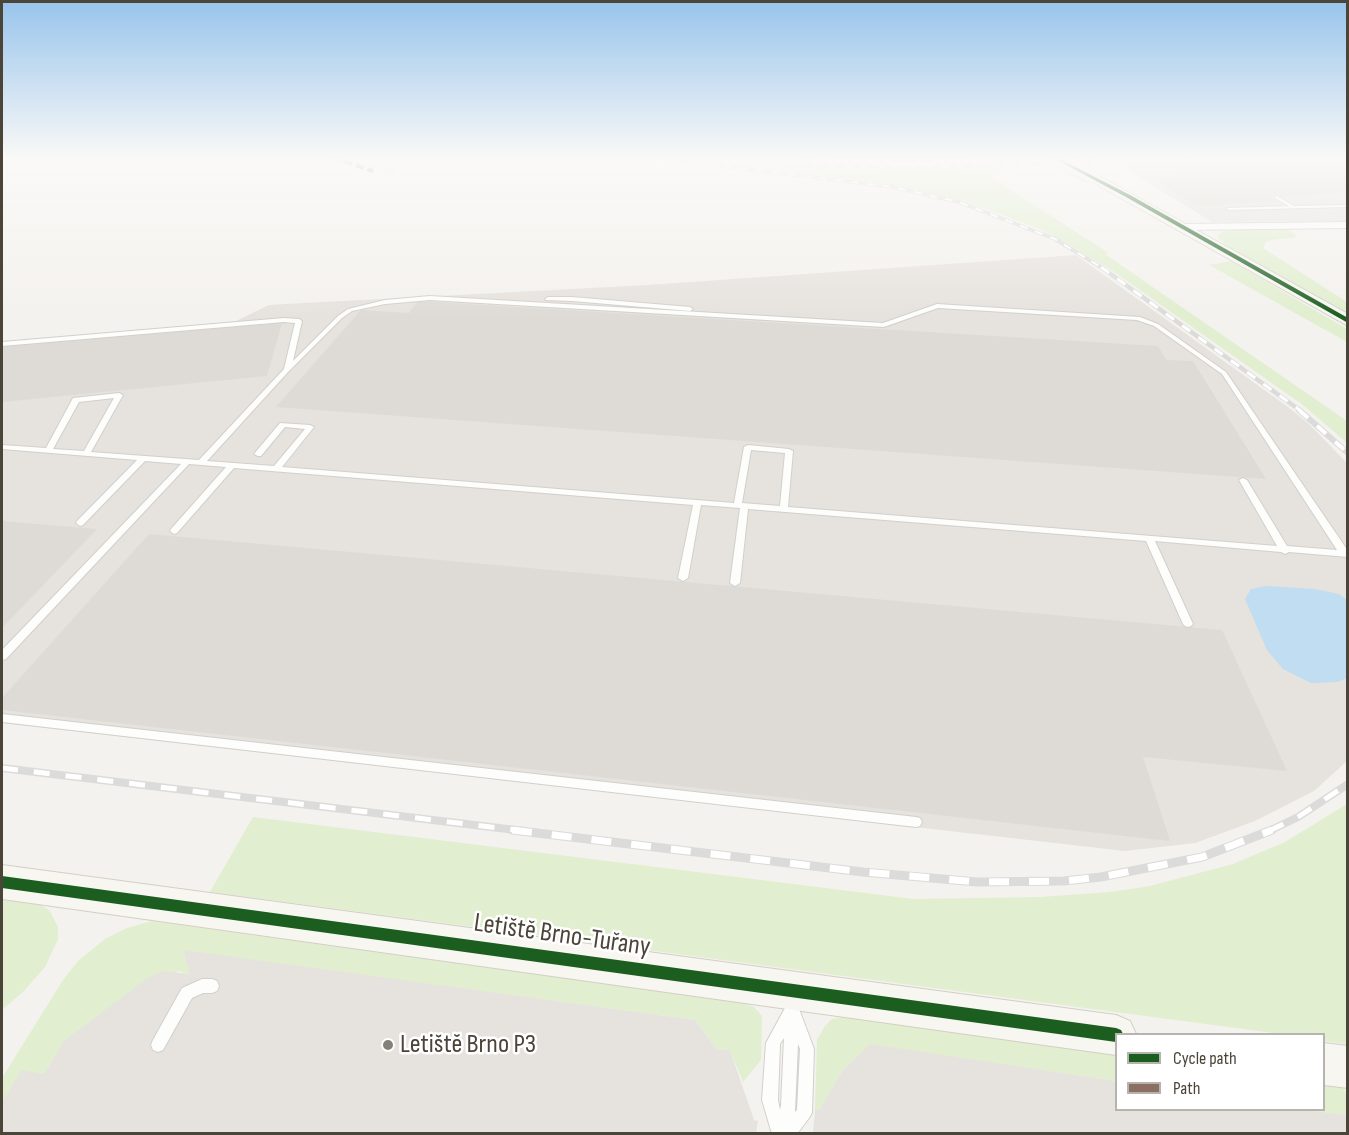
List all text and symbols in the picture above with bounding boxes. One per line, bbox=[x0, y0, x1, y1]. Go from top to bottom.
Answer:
street label: Letiště Brno-Tuřany bbox=[472, 908, 652, 964]
place label: Letiště Brno P3 bbox=[400, 1029, 536, 1061]
legend bbox=[1115, 1033, 1325, 1111]
marker: Letiště Brno P3 bbox=[381, 1038, 395, 1052]
text: Cycle path bbox=[1173, 1048, 1237, 1069]
text: Path bbox=[1173, 1078, 1201, 1099]

